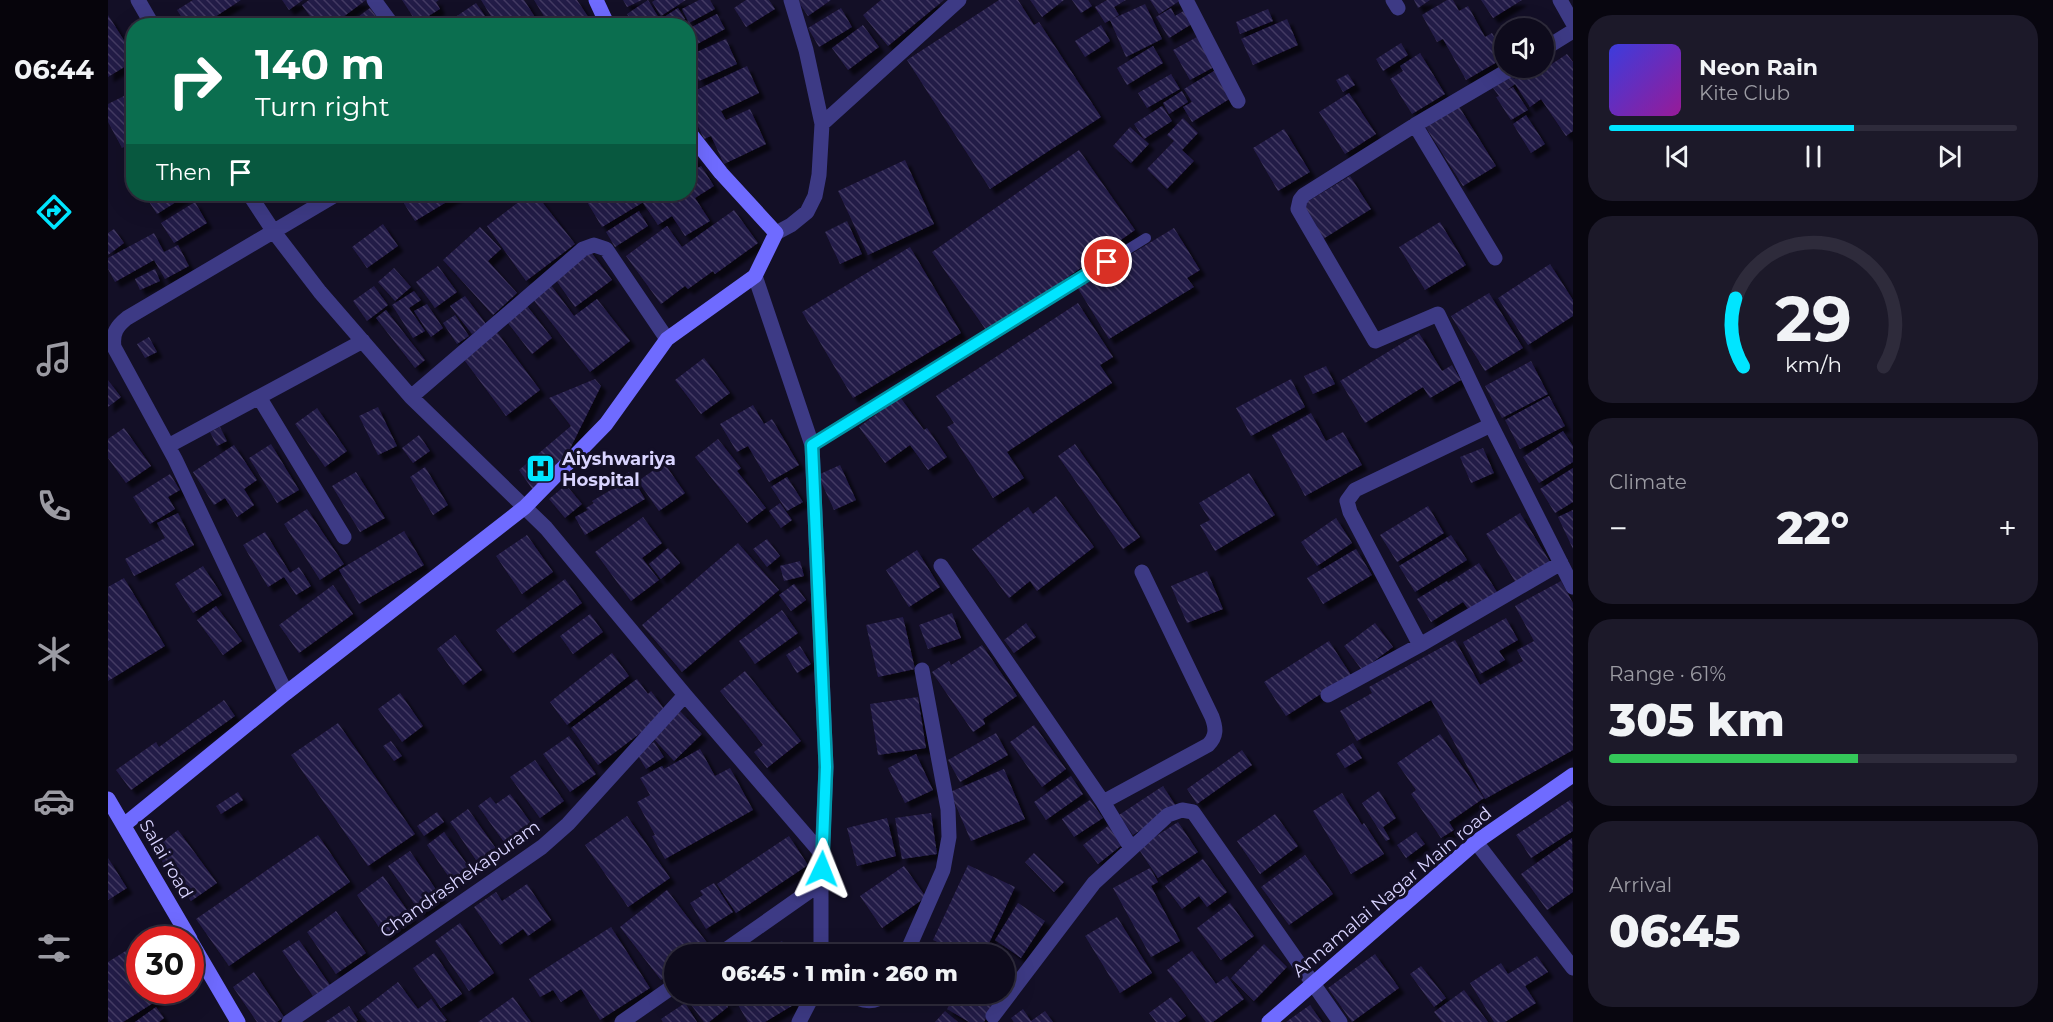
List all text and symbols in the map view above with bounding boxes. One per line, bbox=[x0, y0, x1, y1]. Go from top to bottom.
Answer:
map controls bbox=[1494, 18, 1554, 78]
button: sound bbox=[1494, 18, 1554, 78]
text: 140 m bbox=[255, 38, 385, 90]
icon: right bbox=[156, 42, 234, 120]
text: 06:44 bbox=[14, 53, 94, 86]
text: Neon Rain bbox=[1699, 54, 1818, 81]
text: Kite Club bbox=[1699, 81, 1790, 105]
text: Turn right bbox=[255, 90, 390, 123]
icon: previous bbox=[1661, 140, 1694, 173]
icon: pause bbox=[1797, 140, 1830, 173]
icon: next bbox=[1933, 140, 1966, 173]
icon: arrive bbox=[224, 156, 257, 189]
text: Then bbox=[156, 159, 212, 186]
icon: directions bbox=[33, 191, 75, 233]
pin bbox=[1081, 236, 1132, 287]
icon: arrive bbox=[1090, 245, 1123, 278]
text: 29 bbox=[1775, 281, 1851, 357]
icon: music bbox=[33, 338, 75, 380]
text: km/h bbox=[1784, 351, 1842, 377]
place label: Aiyshwariya Hospital bbox=[561, 448, 676, 491]
hospital icon: Aiyshwariya Hospital bbox=[525, 453, 557, 485]
text: Climate bbox=[1609, 470, 1687, 494]
icon: phone bbox=[33, 485, 75, 527]
text: 22° bbox=[1777, 500, 1849, 555]
text: − bbox=[1609, 508, 1628, 548]
text: + bbox=[1998, 508, 2017, 548]
icon: climate bbox=[33, 633, 75, 675]
text: Range · 61% bbox=[1609, 662, 1726, 686]
text: 305 km bbox=[1609, 692, 1785, 747]
icon: car bbox=[33, 780, 75, 822]
street label: Annamalai Nagar Main road bbox=[1288, 802, 1496, 982]
street label: Chandrashekapuram bbox=[376, 815, 544, 943]
street label: Salai road bbox=[135, 816, 197, 902]
position arrow bbox=[790, 837, 854, 901]
text: Arrival bbox=[1609, 873, 1672, 897]
text: 06:45 bbox=[1609, 903, 1741, 958]
speed limit sign: 30 bbox=[126, 926, 204, 1004]
icon: filters bbox=[33, 927, 75, 969]
text: 06:45 · 1 min · 260 m bbox=[721, 960, 958, 987]

